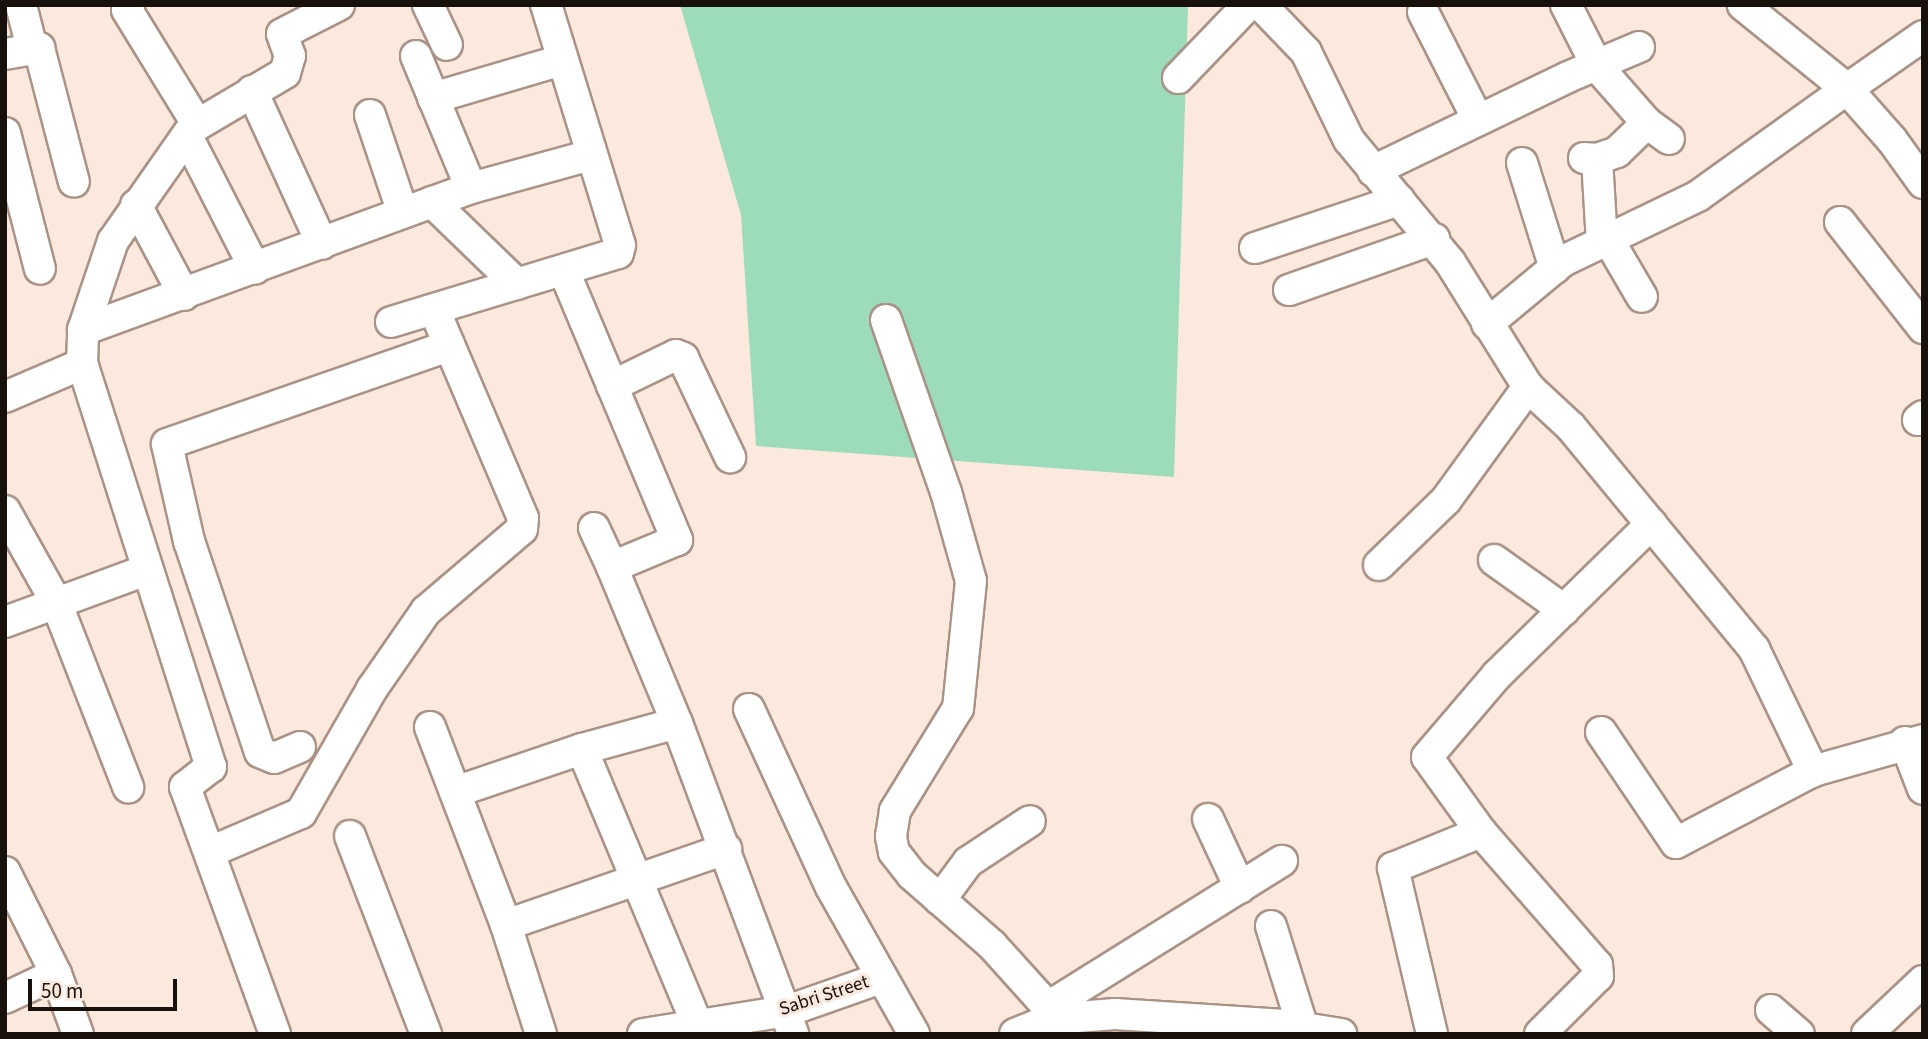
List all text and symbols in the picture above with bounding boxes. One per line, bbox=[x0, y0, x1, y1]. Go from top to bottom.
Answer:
scale bar bbox=[32, 965, 180, 1009]
street label: Sabri Street bbox=[776, 971, 872, 1021]
text: 50 m bbox=[41, 976, 83, 1006]

